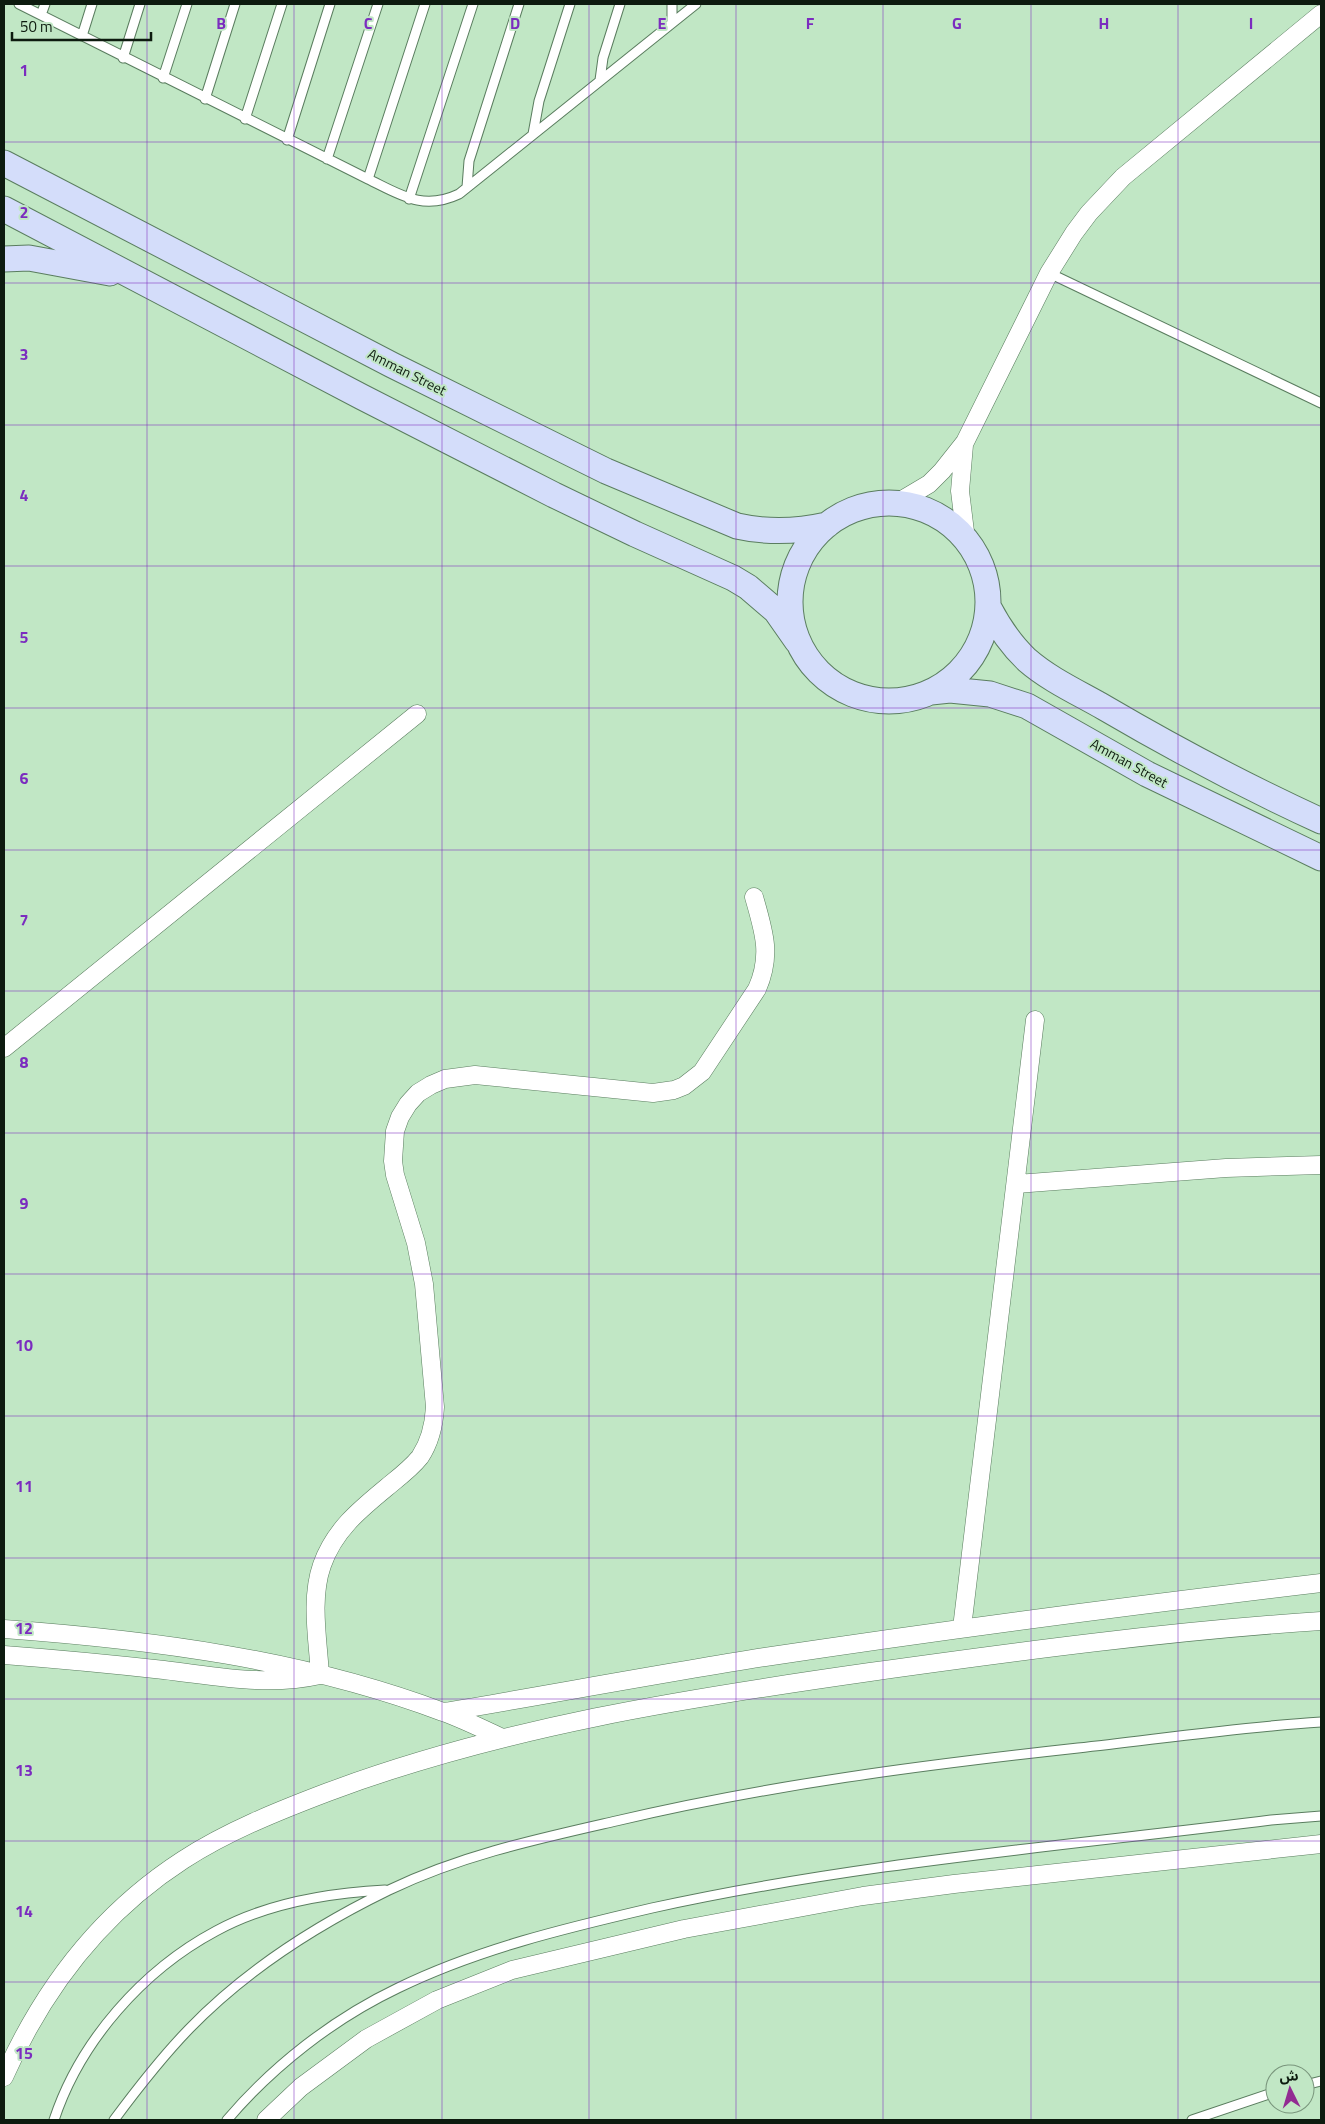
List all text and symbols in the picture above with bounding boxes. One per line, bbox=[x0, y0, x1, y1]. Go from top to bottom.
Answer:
scale bar bbox=[12, 10, 151, 42]
text: B bbox=[216, 11, 226, 35]
text: C bbox=[364, 11, 373, 35]
text: D bbox=[510, 11, 520, 35]
text: E bbox=[658, 11, 667, 35]
text: F bbox=[806, 11, 815, 35]
text: G bbox=[952, 11, 962, 35]
text: H bbox=[1099, 11, 1109, 35]
text: I bbox=[1249, 11, 1253, 35]
text: 50 m bbox=[20, 15, 53, 38]
text: 1 bbox=[20, 58, 28, 82]
text: 2 bbox=[20, 200, 28, 224]
text: 3 bbox=[20, 342, 28, 366]
street label: Amman Street bbox=[364, 343, 450, 400]
text: 4 bbox=[20, 483, 29, 507]
text: 5 bbox=[20, 625, 29, 649]
street label: Amman Street bbox=[1087, 733, 1172, 792]
text: 6 bbox=[20, 766, 29, 790]
text: 7 bbox=[20, 908, 28, 932]
text: 8 bbox=[20, 1050, 29, 1074]
text: 9 bbox=[20, 1191, 29, 1215]
text: 10 bbox=[15, 1333, 33, 1357]
text: 11 bbox=[15, 1474, 33, 1498]
text: 12 bbox=[15, 1616, 33, 1640]
text: 13 bbox=[15, 1758, 33, 1782]
text: 14 bbox=[15, 1899, 33, 1923]
text: 15 bbox=[15, 2041, 33, 2065]
north arrow bbox=[1265, 2064, 1315, 2114]
text: ش bbox=[1278, 2064, 1299, 2087]

